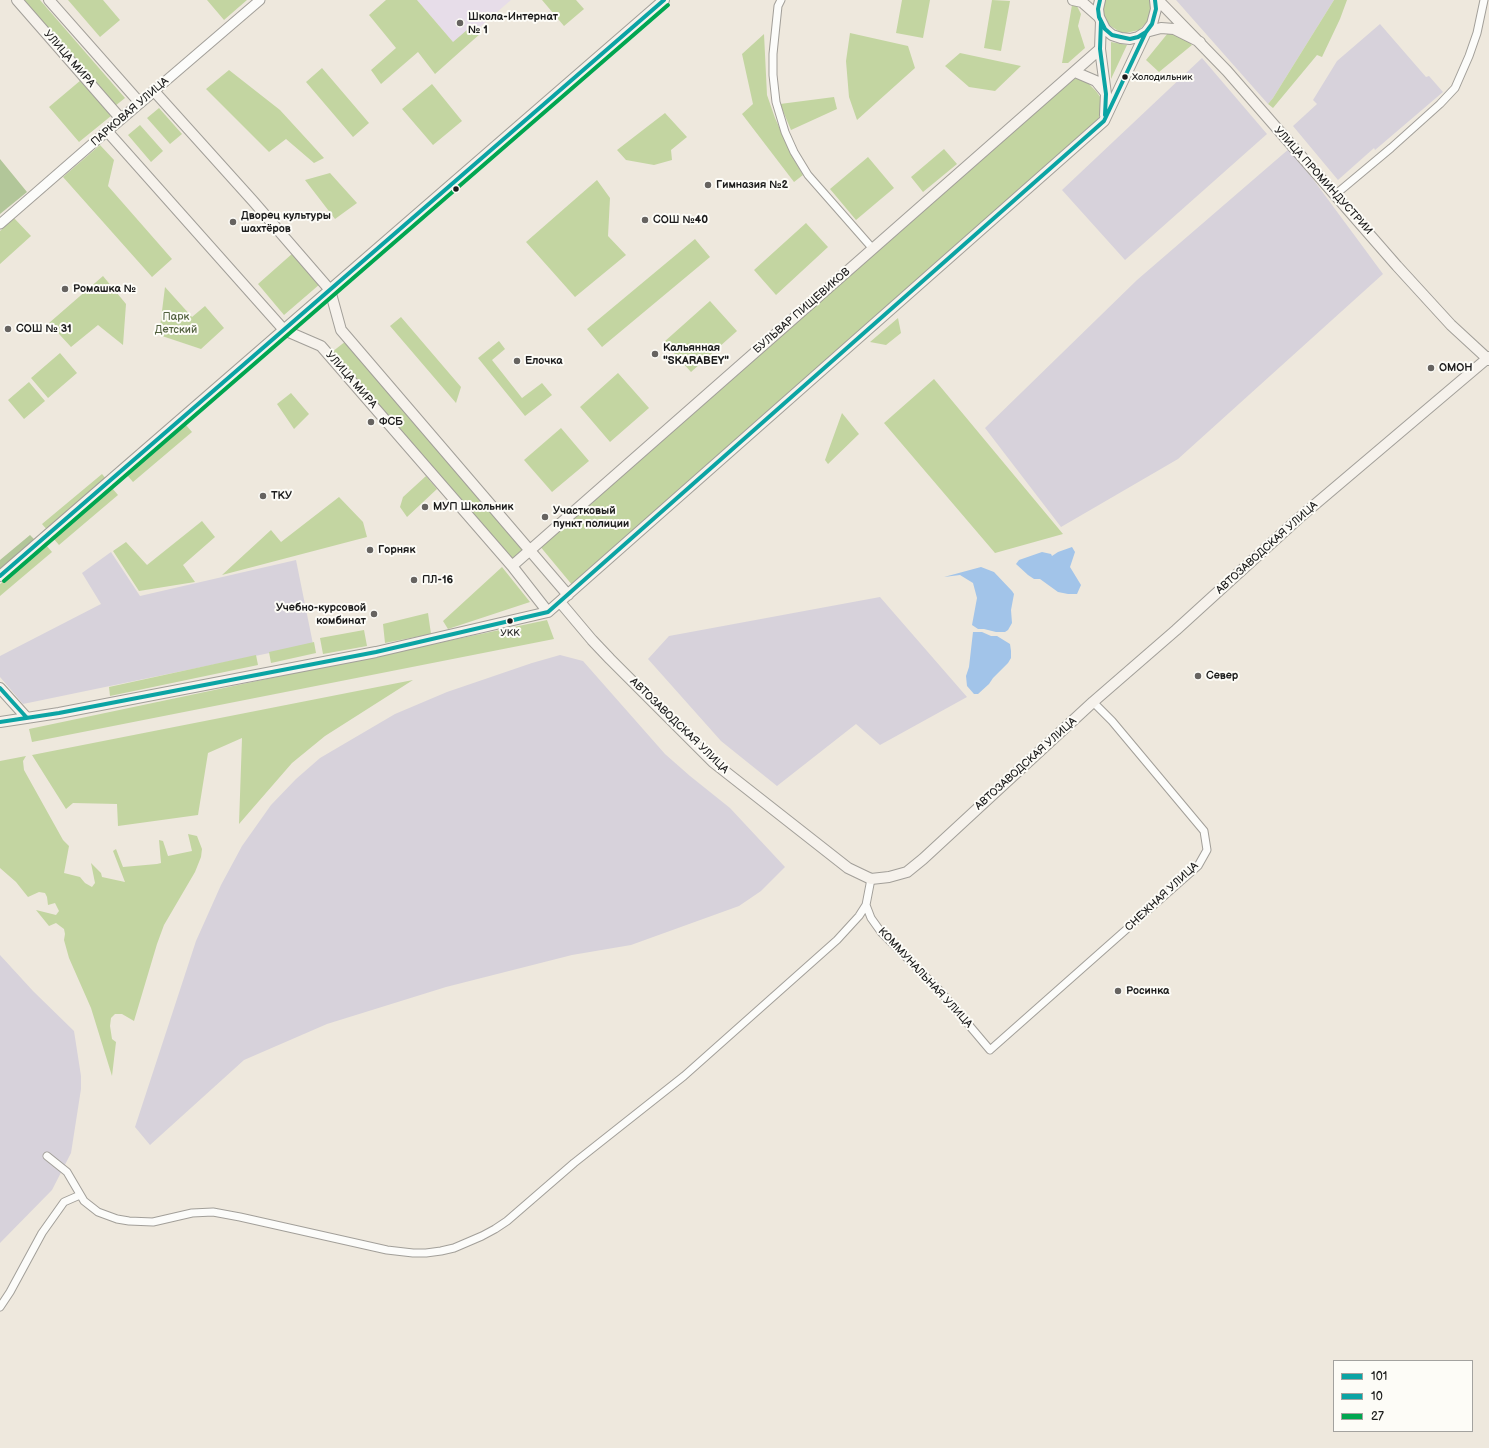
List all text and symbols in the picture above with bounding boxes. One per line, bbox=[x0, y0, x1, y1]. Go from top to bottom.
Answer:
place label: Школа-Интернат № 1 bbox=[468, 10, 558, 36]
marker: Школа-Интернат № 1 bbox=[455, 18, 465, 28]
street label: УЛИЦА МИРА bbox=[41, 28, 97, 90]
place label: Холодильник bbox=[1132, 71, 1193, 83]
marker: Холодильник bbox=[1120, 72, 1130, 82]
street label: ПАРКОВАЯ УЛИЦА bbox=[89, 75, 171, 149]
street label: УЛИЦА ПРОМИНДУСТРИИ bbox=[1271, 124, 1375, 238]
place label: Гимназия №2 bbox=[716, 178, 788, 192]
marker: Гимназия №2 bbox=[703, 180, 713, 190]
unlabelled marker bbox=[451, 184, 461, 194]
place label: Дворец культуры шахтёров bbox=[241, 209, 331, 235]
place label: СОШ №40 bbox=[653, 213, 708, 227]
marker: СОШ №40 bbox=[640, 215, 650, 225]
marker: Дворец культуры шахтёров bbox=[228, 217, 238, 227]
street label: БУЛЬВАР ПИЩЕВИКОВ bbox=[751, 265, 853, 357]
place label: Ромашка № bbox=[73, 282, 136, 296]
marker: Ромашка № bbox=[60, 284, 70, 294]
park label: Парк Детский bbox=[155, 310, 197, 336]
place label: СОШ № 31 bbox=[16, 322, 72, 336]
marker: СОШ № 31 bbox=[3, 324, 13, 334]
place label: Кальянная "SKARABEY" bbox=[663, 341, 729, 367]
street label: УЛИЦА МИРА bbox=[323, 349, 379, 411]
marker: Кальянная "SKARABEY" bbox=[650, 349, 660, 359]
place label: Елочка bbox=[525, 354, 563, 368]
marker: Елочка bbox=[512, 356, 522, 366]
place label: ОМОН bbox=[1439, 361, 1472, 375]
marker: ОМОН bbox=[1426, 363, 1436, 373]
place label: ФСБ bbox=[379, 415, 403, 429]
marker: ФСБ bbox=[366, 417, 376, 427]
place label: ТКУ bbox=[271, 489, 292, 503]
marker: ТКУ bbox=[258, 491, 268, 501]
street label: АВТОЗАВОДСКАЯ УЛИЦА bbox=[1214, 499, 1320, 597]
place label: МУП Школьник bbox=[433, 500, 513, 514]
marker: МУП Школьник bbox=[420, 502, 430, 512]
place label: Участковый пункт полиции bbox=[553, 504, 629, 530]
marker: Участковый пункт полиции bbox=[540, 512, 550, 522]
place label: Горняк bbox=[378, 543, 415, 557]
marker: Горняк bbox=[365, 545, 375, 555]
place label: ПЛ-16 bbox=[422, 573, 453, 587]
marker: ПЛ-16 bbox=[409, 575, 419, 585]
place label: Учебно-курсовой комбинат bbox=[276, 601, 366, 627]
marker: Учебно-курсовой комбинат bbox=[369, 609, 379, 619]
marker: УКК bbox=[505, 616, 515, 626]
place label: УКК bbox=[500, 627, 520, 639]
place label: Север bbox=[1206, 669, 1238, 683]
marker: Север bbox=[1193, 671, 1203, 681]
street label: АВТОЗАВОДСКАЯ УЛИЦА bbox=[627, 675, 731, 777]
street label: АВТОЗАВОДСКАЯ УЛИЦА bbox=[973, 715, 1079, 813]
street label: СНЕЖНАЯ УЛИЦА bbox=[1123, 860, 1201, 934]
street label: КОММУНАЛЬНАЯ УЛИЦА bbox=[875, 925, 975, 1031]
place label: Росинка bbox=[1126, 984, 1169, 998]
marker: Росинка bbox=[1113, 986, 1123, 996]
legend bbox=[1333, 1360, 1473, 1432]
text: 101 bbox=[1371, 1369, 1387, 1384]
text: 10 bbox=[1371, 1389, 1383, 1404]
text: 27 bbox=[1371, 1409, 1384, 1424]

